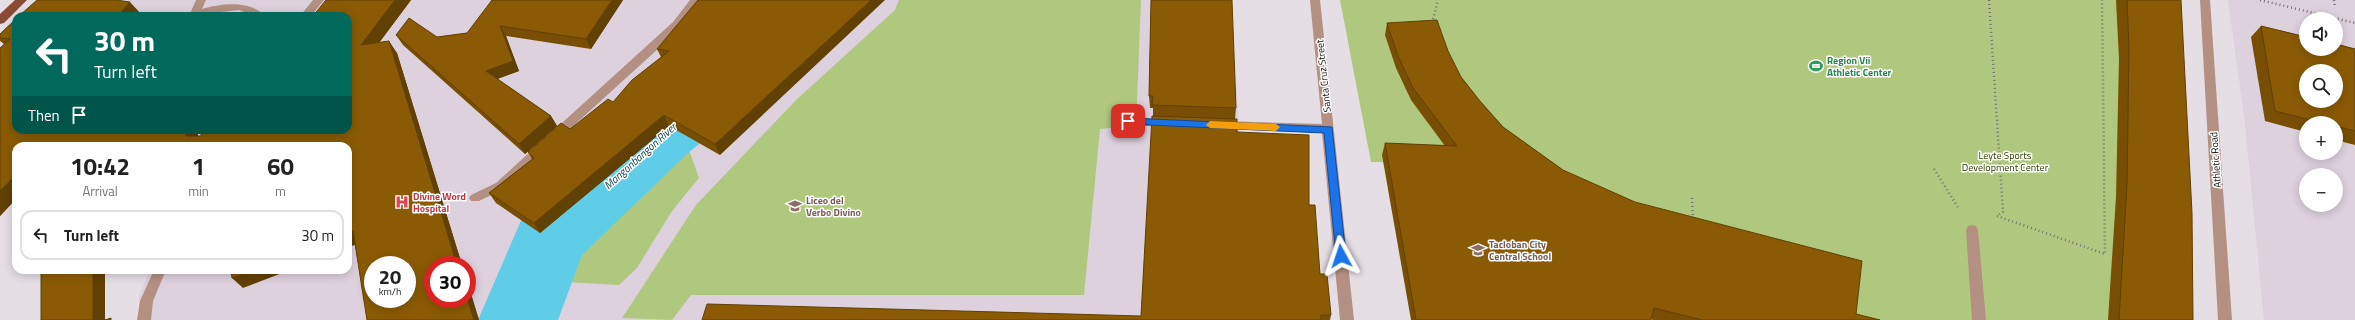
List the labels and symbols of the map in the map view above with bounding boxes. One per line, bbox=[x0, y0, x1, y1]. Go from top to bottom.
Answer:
street label: Santa Cruz Street bbox=[1312, 38, 1335, 113]
place label: Region Vii Athletic Center bbox=[1827, 53, 1891, 80]
sports icon: Region Vii Athletic Center bbox=[1808, 58, 1824, 74]
pin bbox=[1111, 104, 1145, 138]
water label: Mangonbangon River bbox=[600, 118, 681, 193]
street label: Athletic Road bbox=[2206, 132, 2225, 188]
park label: Leyte Sports Development Center bbox=[1962, 148, 2049, 175]
place label: Divine Word Hospital bbox=[413, 189, 466, 216]
place label: Liceo del Verbo Divino bbox=[806, 193, 861, 220]
hospital icon: Divine Word Hospital bbox=[394, 194, 410, 210]
school or university icon: Liceo del Verbo Divino bbox=[787, 198, 803, 214]
position arrow bbox=[1320, 235, 1362, 277]
place label: Tacloban City Central School bbox=[1489, 237, 1551, 264]
school or university icon: Tacloban City Central School bbox=[1470, 242, 1486, 258]
speed limit sign: 30 bbox=[424, 256, 476, 308]

